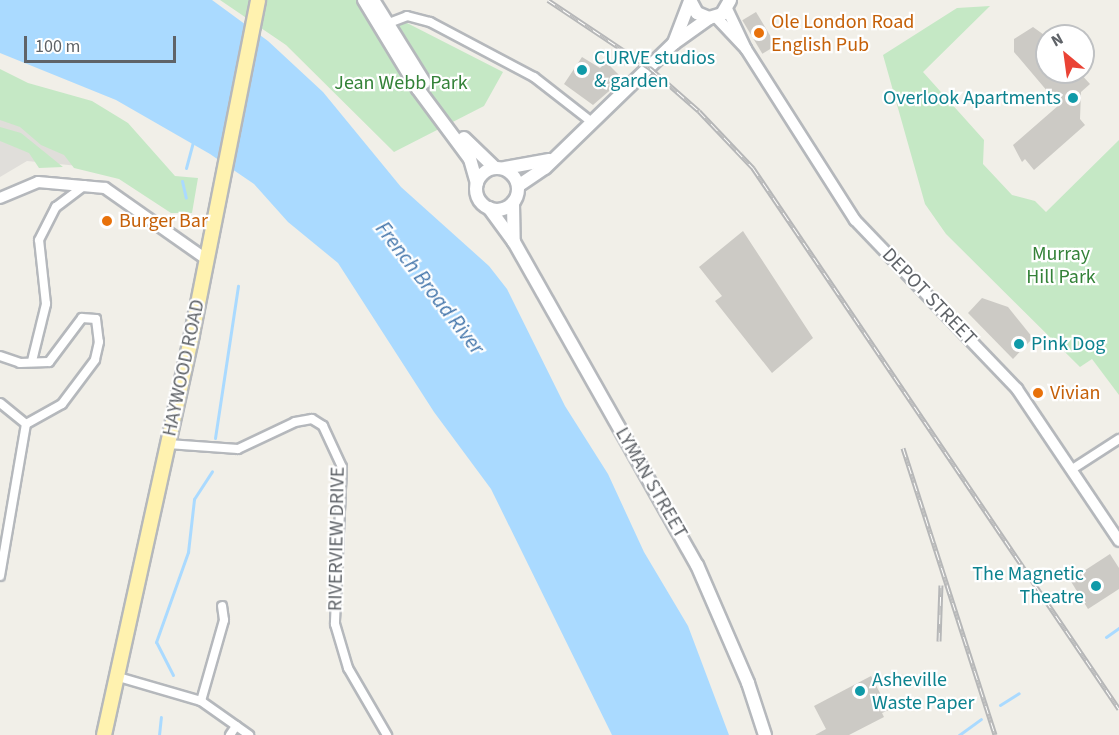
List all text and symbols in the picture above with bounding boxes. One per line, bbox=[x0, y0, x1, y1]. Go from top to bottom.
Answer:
place label: Ole London Road English Pub bbox=[771, 10, 914, 57]
scale bar bbox=[27, 24, 178, 62]
north arrow bbox=[1035, 24, 1095, 84]
marker: Ole London Road English Pub bbox=[752, 26, 766, 40]
text: N bbox=[1047, 28, 1067, 52]
text: 100 m bbox=[35, 34, 80, 59]
place label: CURVE studios & garden bbox=[594, 46, 715, 93]
marker: CURVE studios & garden bbox=[575, 63, 589, 77]
park label: Jean Webb Park bbox=[334, 71, 468, 95]
place label: Overlook Apartments bbox=[883, 86, 1061, 110]
marker: Overlook Apartments bbox=[1066, 91, 1080, 105]
place label: Burger Bar bbox=[119, 209, 208, 233]
marker: Burger Bar bbox=[100, 214, 114, 228]
water label: French Broad River bbox=[370, 217, 490, 359]
street label: DEPOT STREET bbox=[877, 243, 981, 351]
park label: Murray Hill Park bbox=[1026, 243, 1096, 290]
street label: HAYWOOD ROAD bbox=[158, 297, 210, 439]
place label: Pink Dog bbox=[1031, 332, 1105, 356]
marker: Pink Dog bbox=[1012, 337, 1026, 351]
place label: Vivian bbox=[1050, 381, 1100, 405]
marker: Vivian bbox=[1031, 386, 1045, 400]
street label: LYMAN STREET bbox=[610, 423, 692, 543]
street label: RIVERVIEW DRIVE bbox=[324, 467, 350, 611]
place label: The Magnetic Theatre bbox=[972, 562, 1084, 609]
marker: The Magnetic Theatre bbox=[1089, 579, 1103, 593]
place label: Asheville Waste Paper bbox=[872, 668, 974, 715]
marker: Asheville Waste Paper bbox=[853, 684, 867, 698]

